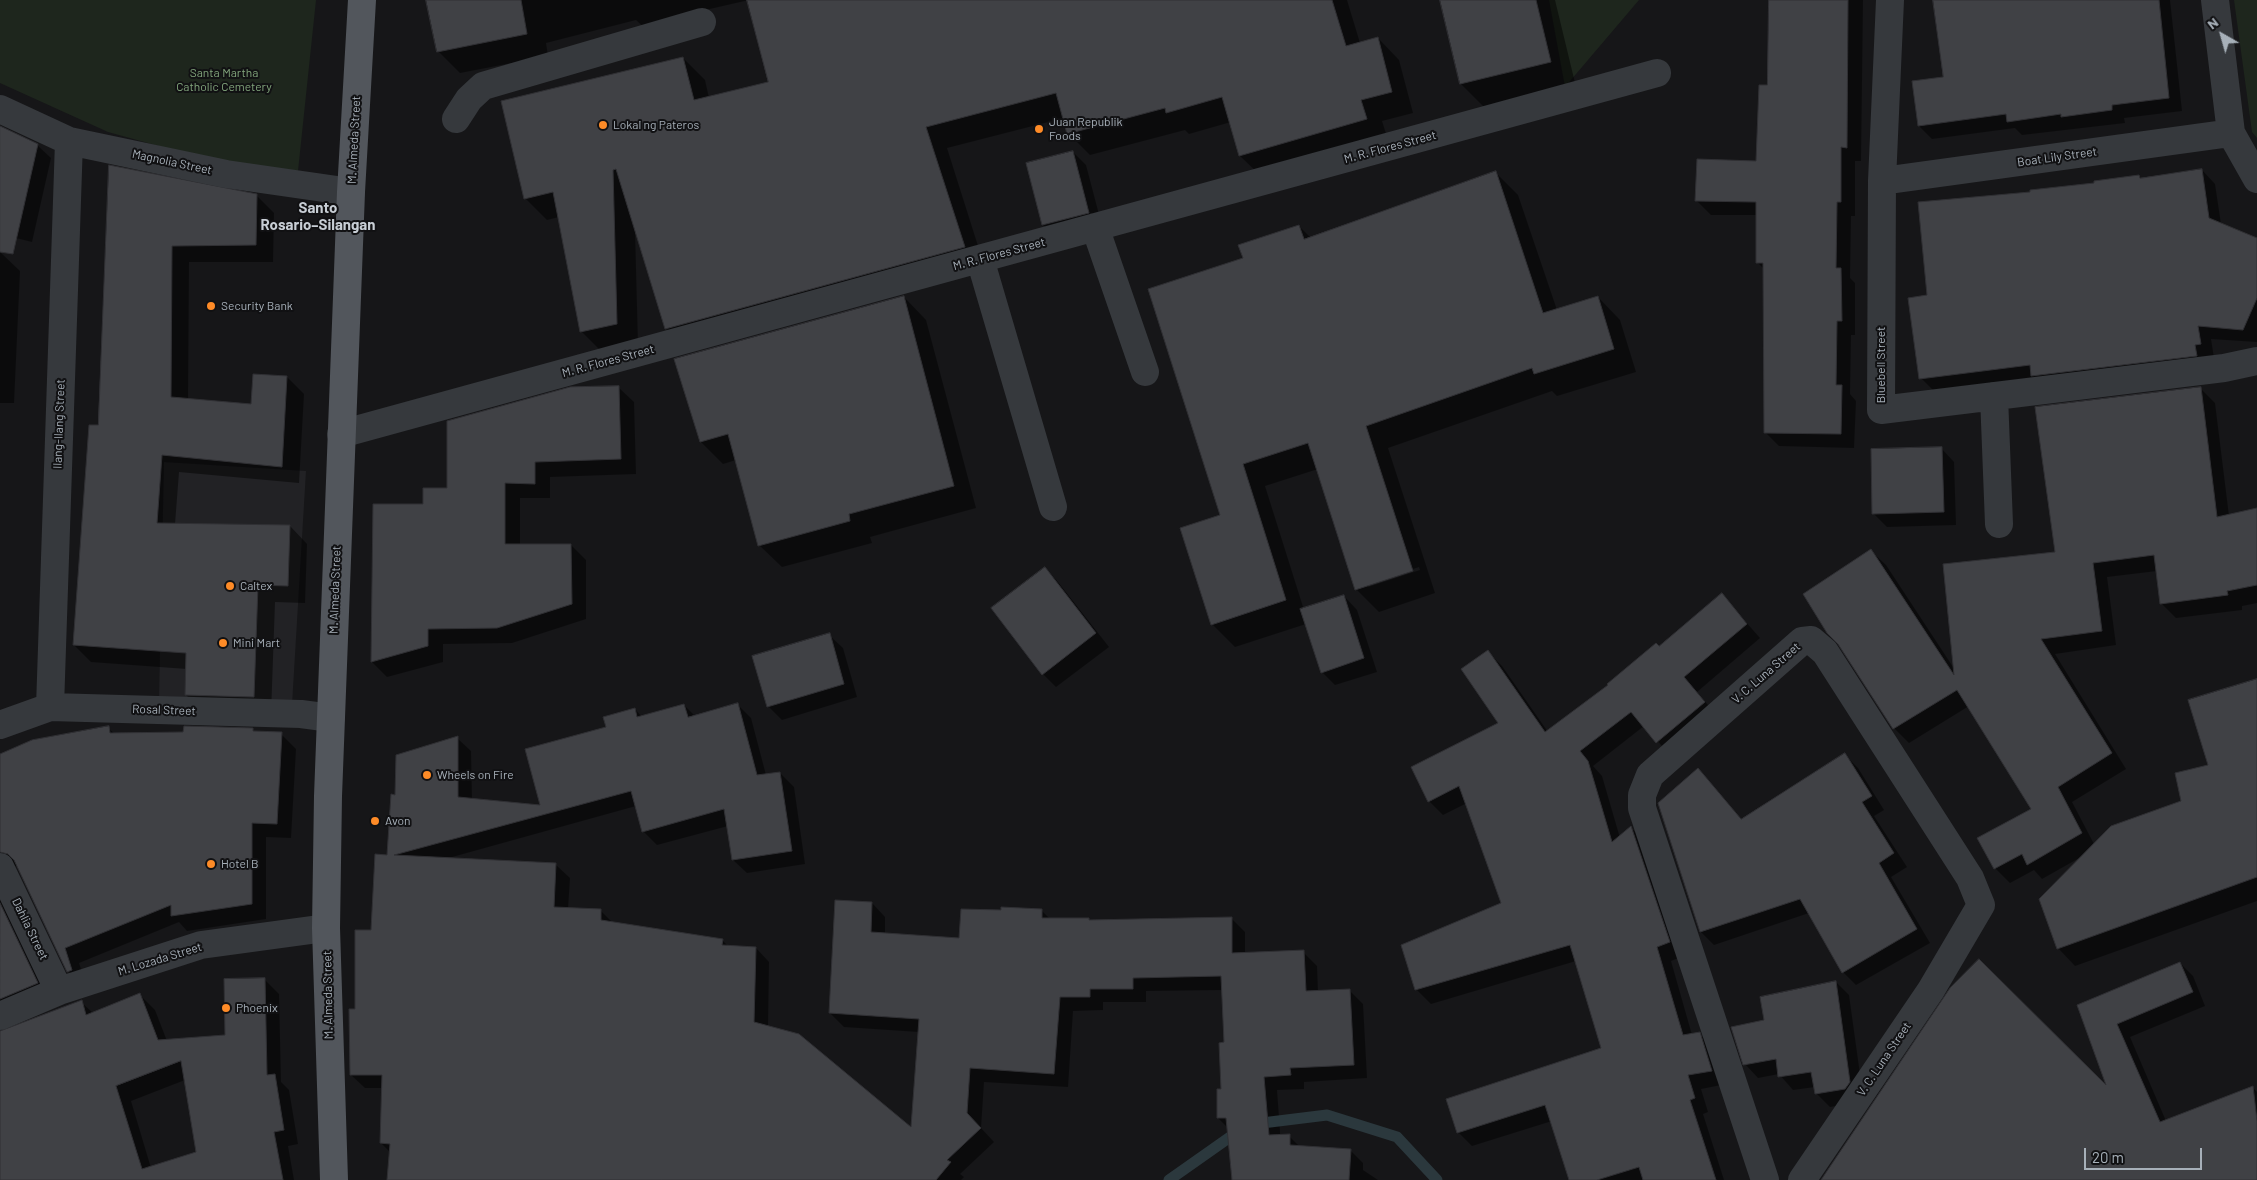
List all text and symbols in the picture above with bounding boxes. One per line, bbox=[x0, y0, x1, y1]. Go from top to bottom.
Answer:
north arrow bbox=[2197, 10, 2247, 60]
text: N bbox=[2204, 13, 2221, 32]
park label: Santa Martha Catholic Cemetery bbox=[176, 66, 272, 94]
street label: M. Almeda Street bbox=[344, 95, 364, 185]
place label: Juan Republik Foods bbox=[1049, 115, 1122, 143]
place label: Lokal ng Pateros bbox=[613, 118, 699, 132]
marker: Lokal ng Pateros bbox=[597, 119, 609, 131]
marker: Juan Republik Foods bbox=[1033, 123, 1045, 135]
street label: M. R. Flores Street bbox=[1342, 128, 1438, 166]
street label: Boat Lily Street bbox=[2016, 144, 2098, 170]
street label: Magnolia Street bbox=[131, 147, 213, 177]
district label: Santo Rosario–Silangan bbox=[261, 199, 375, 234]
street label: M. R. Flores Street bbox=[951, 235, 1047, 273]
place label: Security Bank bbox=[221, 299, 293, 313]
marker: Security Bank bbox=[205, 300, 217, 312]
street label: Bluebell Street bbox=[1874, 327, 1888, 403]
street label: M. R. Flores Street bbox=[560, 342, 656, 380]
street label: Ilang-Ilang Street bbox=[50, 379, 68, 469]
street label: M. Almeda Street bbox=[326, 546, 344, 634]
place label: Caltex bbox=[240, 579, 272, 593]
marker: Caltex bbox=[224, 580, 236, 592]
place label: Mini Mart bbox=[233, 636, 280, 650]
marker: Mini Mart bbox=[217, 637, 229, 649]
street label: V. C. Luna Street bbox=[1729, 639, 1803, 707]
street label: Rosal Street bbox=[132, 702, 196, 718]
place label: Wheels on Fire bbox=[437, 768, 514, 782]
marker: Wheels on Fire bbox=[421, 769, 433, 781]
place label: Avon bbox=[385, 814, 410, 828]
marker: Avon bbox=[369, 815, 381, 827]
place label: Hotel B bbox=[221, 857, 259, 871]
marker: Hotel B bbox=[205, 858, 217, 870]
street label: Dahlia Street bbox=[9, 896, 51, 962]
street label: M. Lozada Street bbox=[116, 939, 204, 979]
street label: M. Almeda Street bbox=[320, 951, 336, 1039]
place label: Phoenix bbox=[236, 1001, 278, 1015]
marker: Phoenix bbox=[220, 1002, 232, 1014]
street label: V. C. Luna Street bbox=[1854, 1019, 1914, 1099]
scale bar bbox=[2087, 1138, 2204, 1170]
text: 20 m bbox=[2092, 1148, 2124, 1166]

